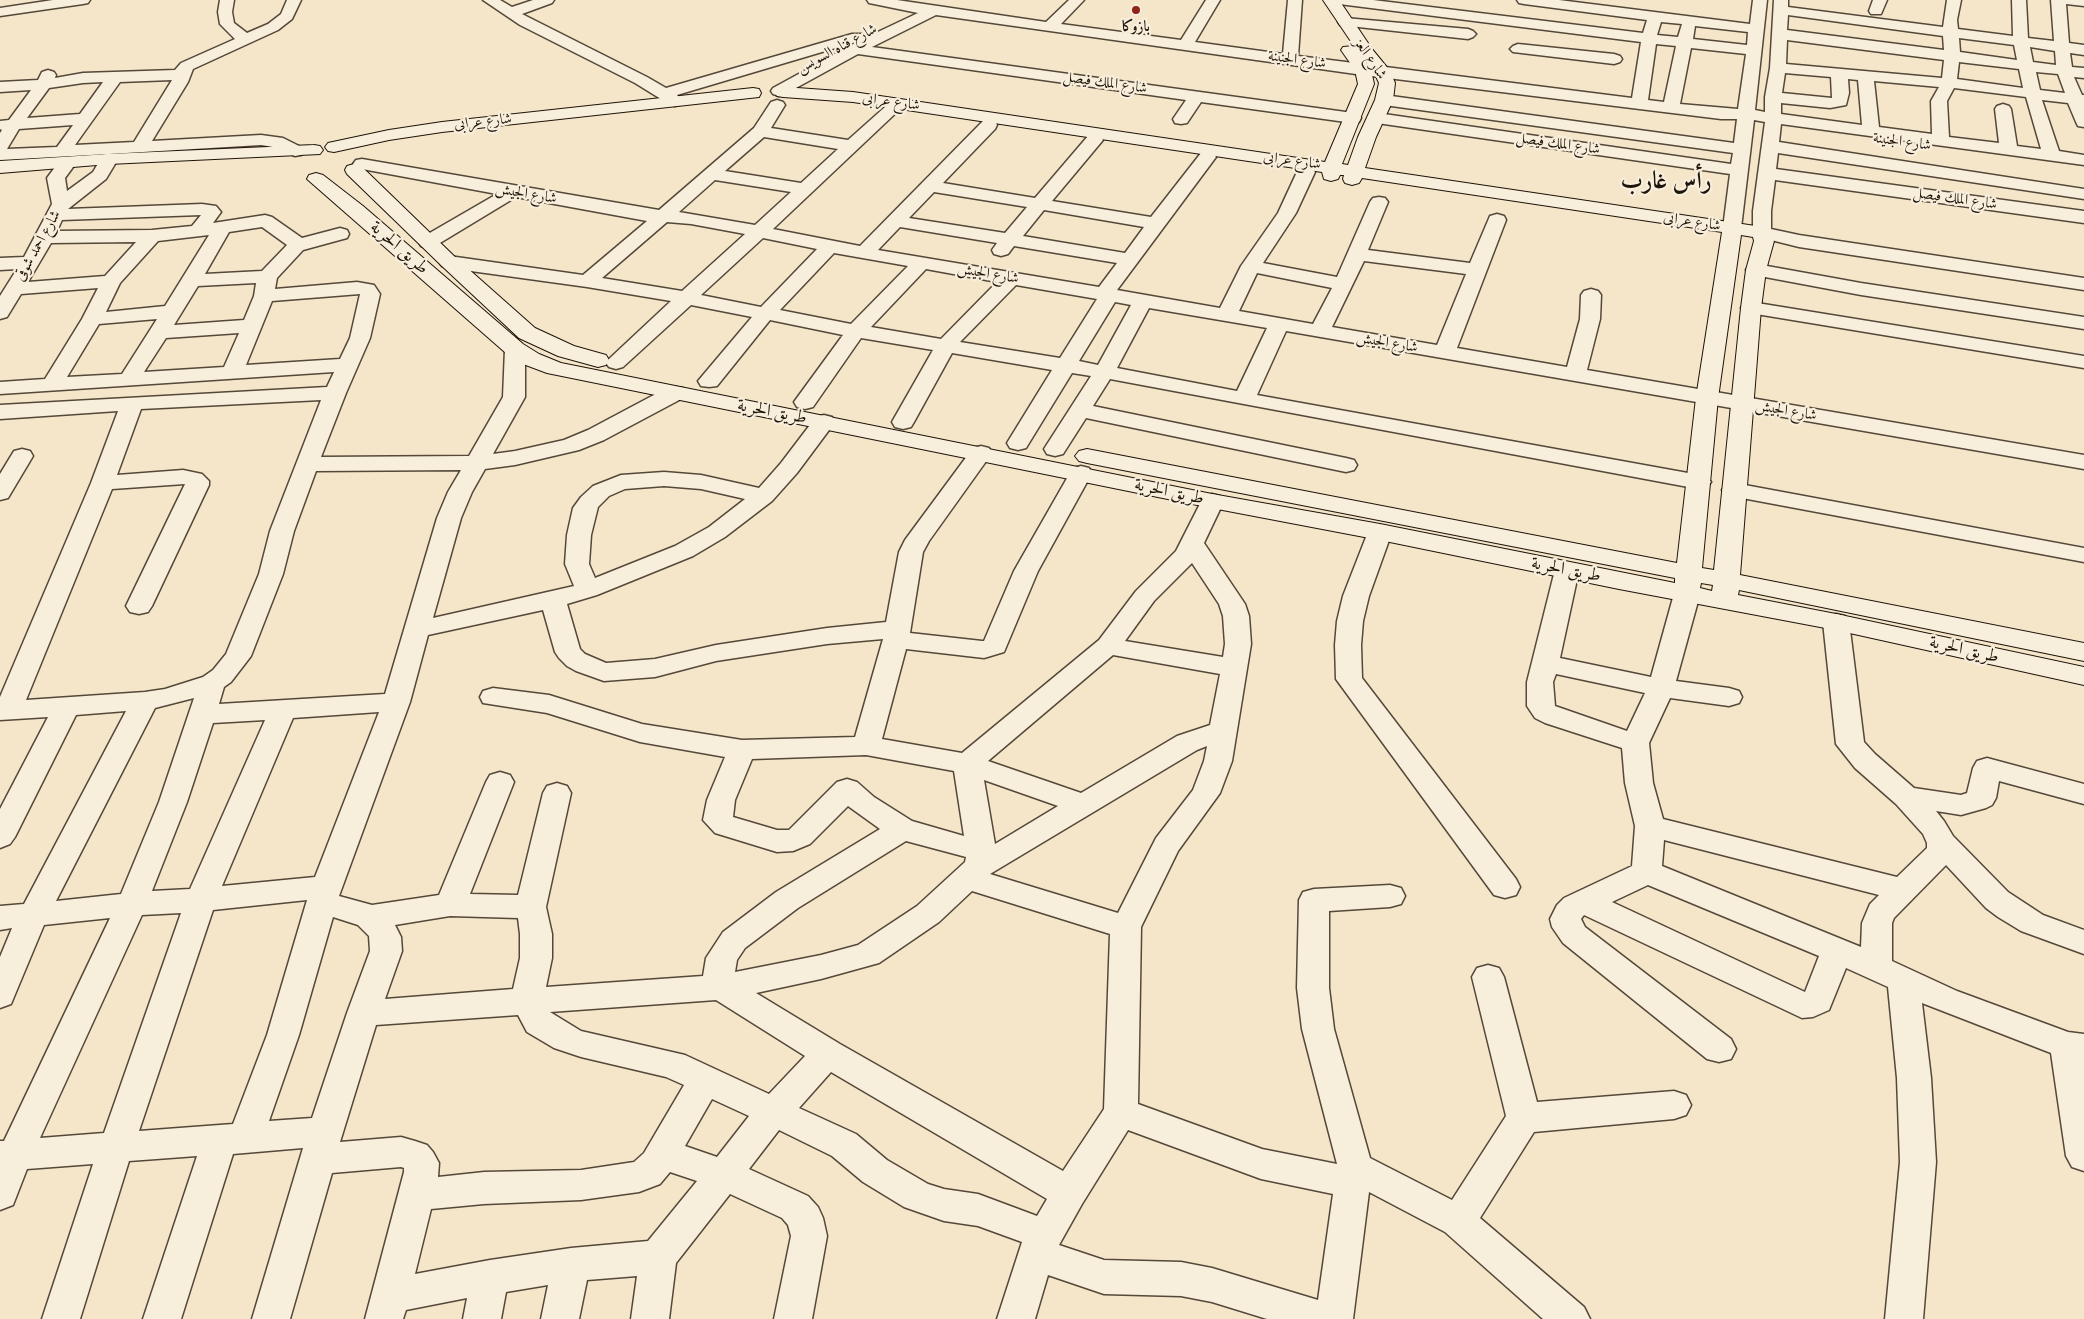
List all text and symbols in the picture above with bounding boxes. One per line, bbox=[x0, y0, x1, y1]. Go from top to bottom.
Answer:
marker: بازوكا bbox=[1130, 4, 1142, 16]
place label: بازوكا bbox=[1122, 18, 1150, 36]
street label: شارع قناه السويس bbox=[794, 20, 880, 78]
street label: شارع العز bbox=[1350, 35, 1390, 83]
street label: شارع الجنينة bbox=[1267, 47, 1327, 73]
street label: شارع الملك فيصل bbox=[1062, 68, 1148, 98]
street label: شارع عرابى bbox=[861, 89, 921, 115]
street label: شارع عرابى bbox=[453, 110, 513, 134]
street label: شارع الملك فيصل bbox=[1515, 129, 1601, 159]
street label: شارع الجنينة bbox=[1872, 129, 1932, 155]
street label: شارع عرابى bbox=[1262, 148, 1322, 174]
district label: رأس غارب bbox=[1621, 168, 1711, 196]
street label: شارع الجيش bbox=[494, 180, 558, 208]
street label: شارع الملك فيصل bbox=[1912, 184, 1998, 214]
street label: شارع احمد شوقى bbox=[11, 207, 65, 285]
street label: شارع عرابى bbox=[1662, 209, 1722, 235]
street label: طريق الحرية bbox=[365, 217, 433, 279]
street label: شارع الجيش bbox=[956, 260, 1020, 288]
street label: شارع الجيش bbox=[1355, 329, 1419, 357]
street label: طريق الحرية bbox=[735, 395, 809, 429]
street label: شارع الجيش bbox=[1754, 397, 1818, 425]
street label: طريق الحرية bbox=[1132, 474, 1206, 510]
street label: طريق الحرية bbox=[1529, 553, 1603, 587]
street label: طريق الحرية bbox=[1927, 632, 2001, 668]

